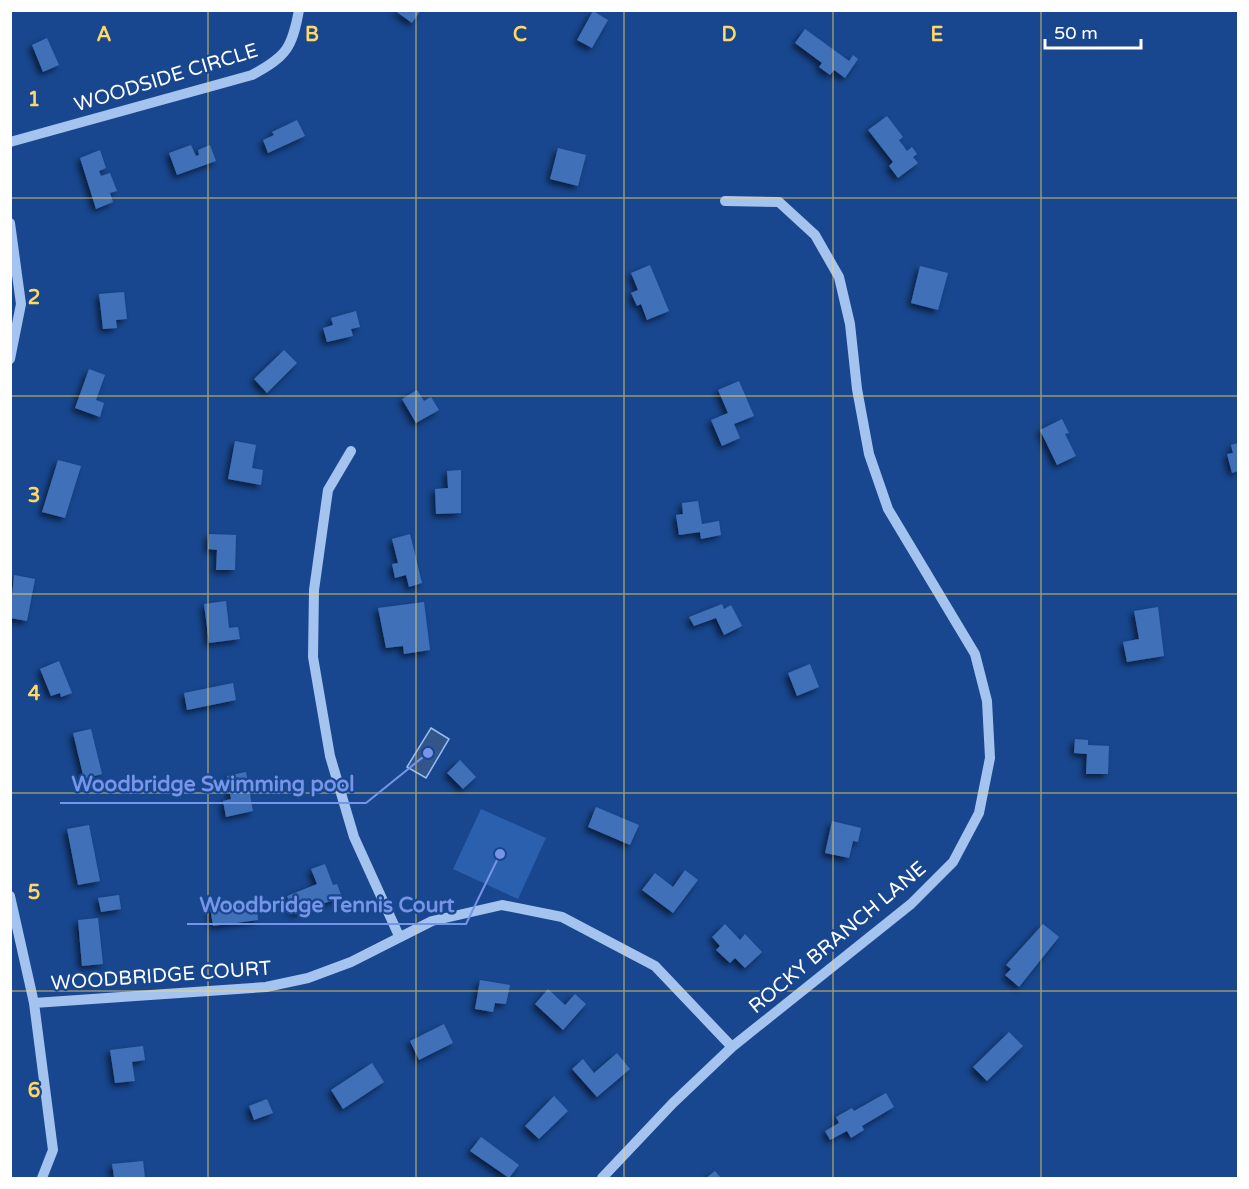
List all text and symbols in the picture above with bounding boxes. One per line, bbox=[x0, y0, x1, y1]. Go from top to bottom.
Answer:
scale bar bbox=[1045, 12, 1141, 50]
text: 50 m bbox=[1054, 22, 1098, 44]
text: A bbox=[97, 23, 112, 47]
text: B bbox=[305, 23, 319, 47]
text: C bbox=[513, 23, 527, 47]
text: D bbox=[721, 23, 737, 47]
text: E bbox=[931, 23, 944, 47]
street label: WOODSIDE CIRCLE bbox=[72, 39, 261, 117]
text: 1 bbox=[28, 88, 40, 112]
text: 2 bbox=[28, 286, 40, 310]
text: 3 bbox=[28, 484, 40, 508]
text: 4 bbox=[28, 682, 41, 706]
callout: Woodbridge Swimming pool bbox=[60, 764, 366, 803]
text: Woodbridge Swimming pool bbox=[72, 772, 354, 797]
street label: ROCKY BRANCH LANE bbox=[744, 857, 931, 1019]
text: 5 bbox=[28, 881, 40, 905]
callout: Woodbridge Tennis Court bbox=[187, 885, 466, 924]
text: Woodbridge Tennis Court bbox=[199, 893, 455, 918]
street label: WOODBRIDGE COURT bbox=[50, 956, 272, 996]
text: 6 bbox=[28, 1079, 40, 1103]

